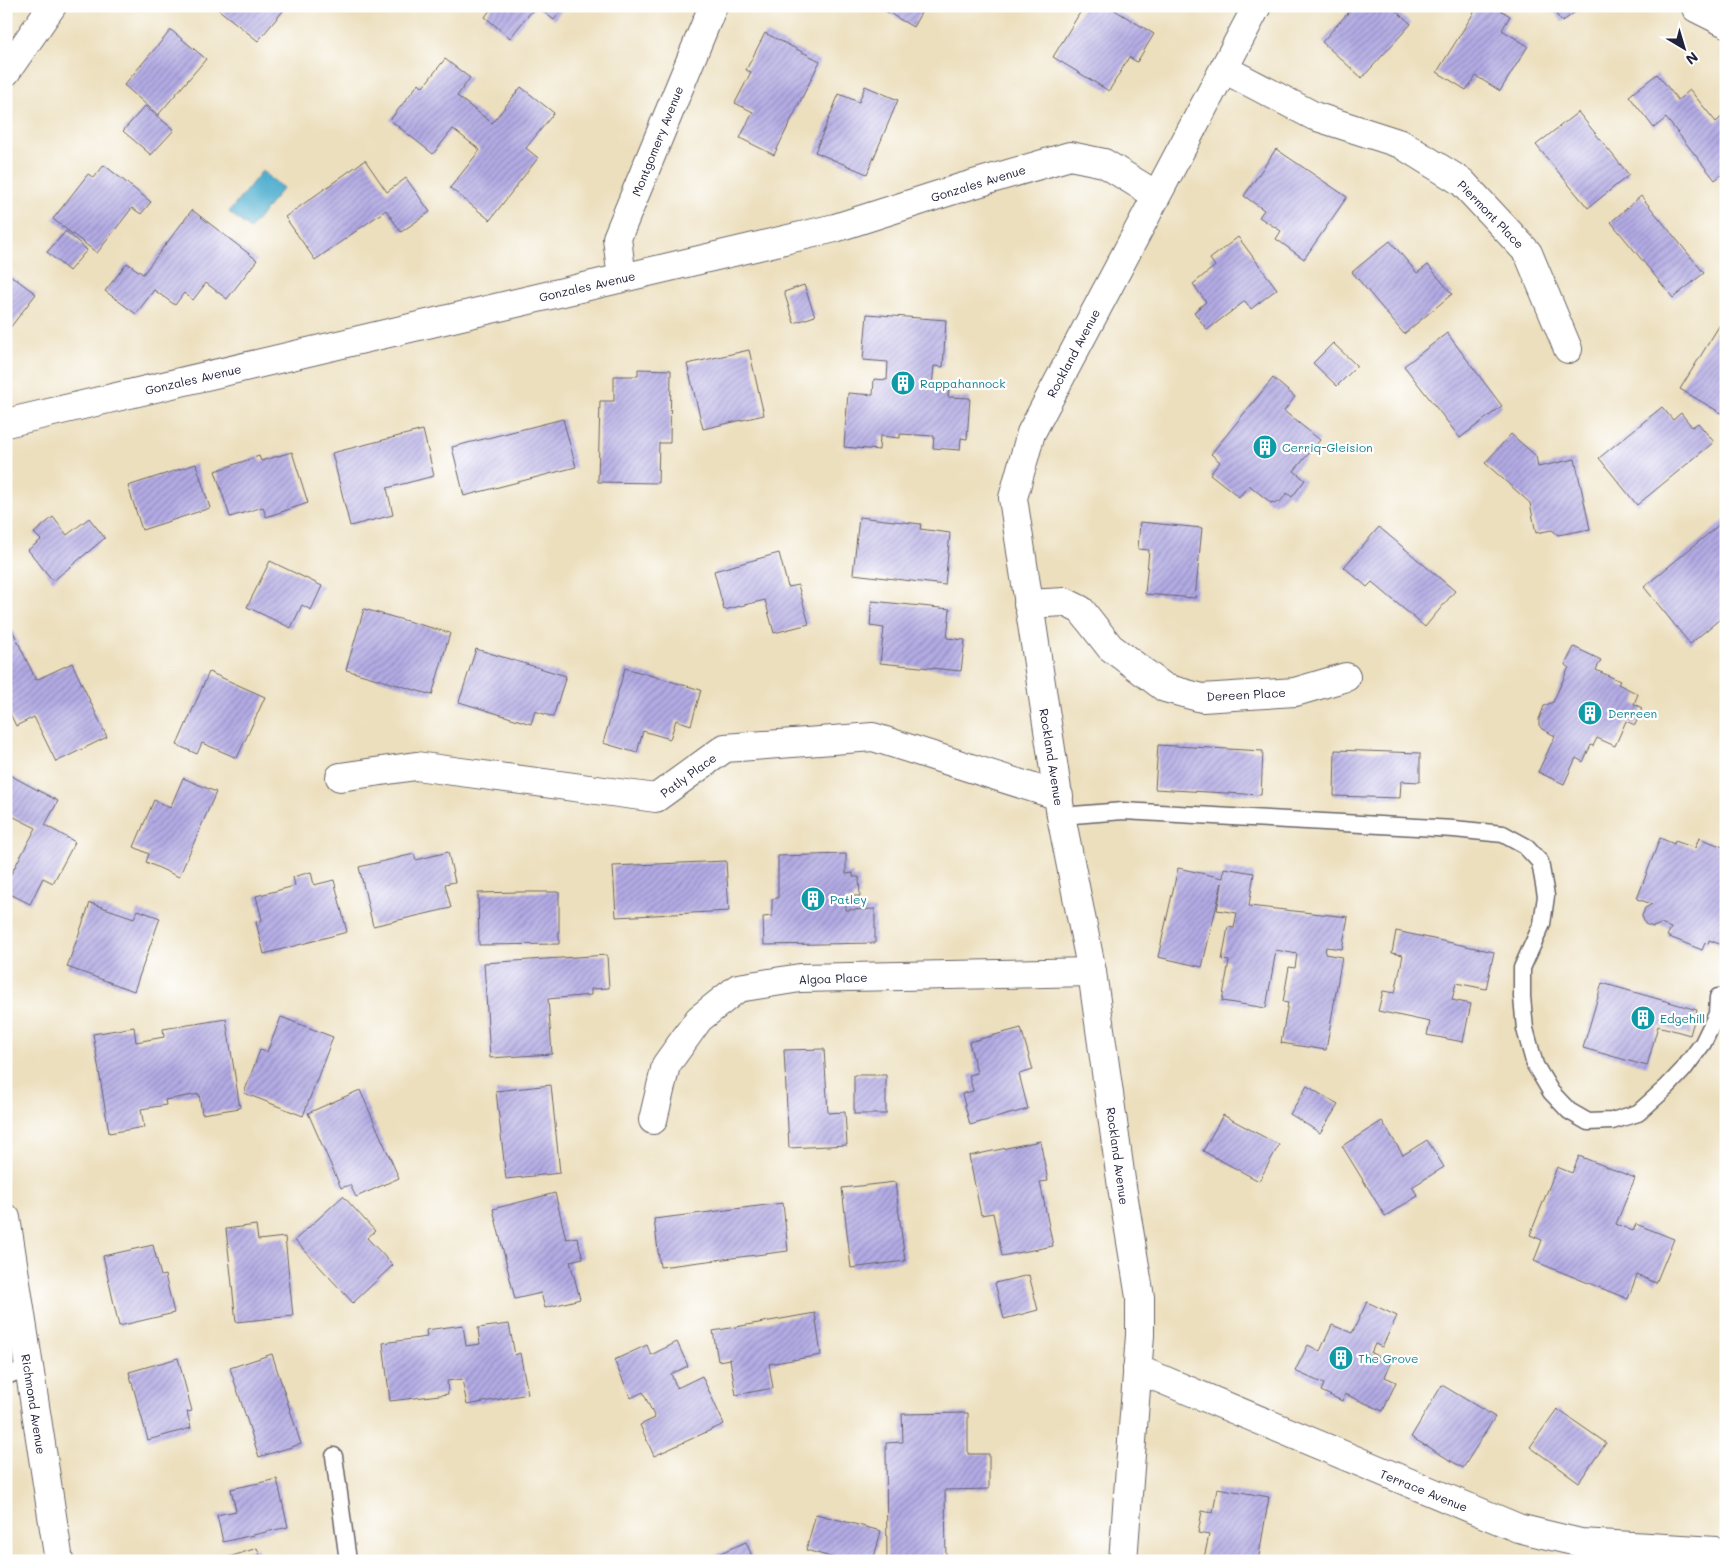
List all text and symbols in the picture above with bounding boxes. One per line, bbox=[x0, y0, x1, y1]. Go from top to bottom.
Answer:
north arrow bbox=[1660, 22, 1710, 72]
text: N bbox=[1682, 48, 1702, 69]
street label: Montgomery Avenue bbox=[628, 84, 686, 198]
street label: Gonzales Avenue bbox=[929, 161, 1027, 205]
street label: Piermont Place bbox=[1454, 176, 1528, 252]
street label: Gonzales Avenue bbox=[537, 267, 637, 305]
street label: Rockland Avenue bbox=[1043, 306, 1103, 400]
street label: Gonzales Avenue bbox=[143, 360, 243, 398]
building icon: Rappahannock bbox=[890, 370, 916, 396]
place label: Rappahannock bbox=[920, 375, 1006, 391]
building icon: Cerriq-Gleision bbox=[1252, 434, 1278, 460]
place label: Cerriq-Gleision bbox=[1282, 439, 1373, 455]
street label: Dereen Place bbox=[1206, 684, 1286, 704]
building icon: Derreen bbox=[1577, 700, 1603, 726]
place label: Derreen bbox=[1608, 705, 1657, 721]
street label: Rockland Avenue bbox=[1036, 707, 1068, 807]
street label: Patly Place bbox=[657, 749, 719, 801]
building icon: Patley bbox=[800, 886, 826, 912]
place label: Patley bbox=[830, 891, 867, 907]
street label: Algoa Place bbox=[798, 969, 868, 987]
building icon: Edgehill bbox=[1630, 1005, 1656, 1031]
place label: Edgehill bbox=[1660, 1010, 1705, 1026]
street label: Rockland Avenue bbox=[1103, 1106, 1133, 1206]
building icon: The Grove bbox=[1328, 1345, 1354, 1371]
place label: The Grove bbox=[1358, 1350, 1419, 1366]
street label: Richmond Avenue bbox=[18, 1353, 50, 1455]
street label: Terrace Avenue bbox=[1378, 1465, 1470, 1515]

